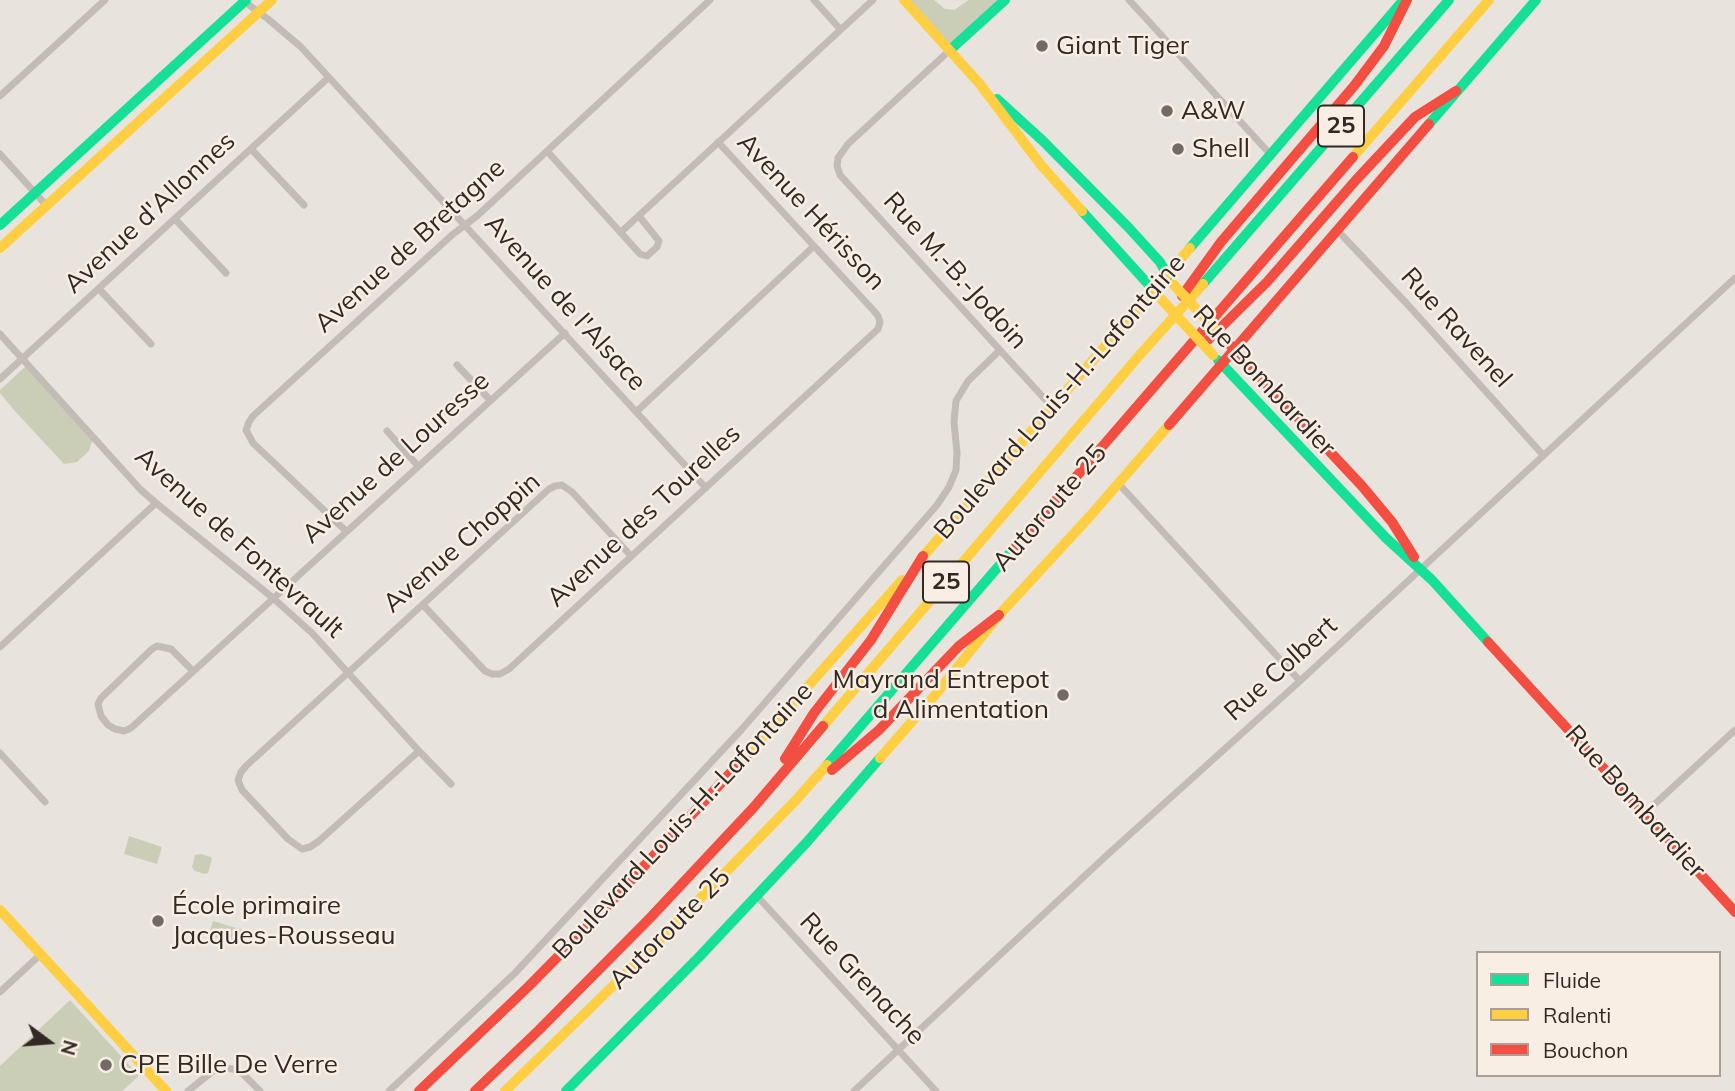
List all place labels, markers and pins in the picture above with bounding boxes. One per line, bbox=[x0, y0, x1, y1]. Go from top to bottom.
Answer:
place label: Giant Tiger bbox=[1056, 30, 1189, 62]
marker: Giant Tiger bbox=[1034, 38, 1050, 54]
place label: A&W bbox=[1181, 95, 1246, 127]
marker: A&W bbox=[1159, 103, 1175, 119]
place label: Shell bbox=[1192, 133, 1250, 165]
marker: Shell bbox=[1170, 141, 1186, 157]
place label: Mayrand Entrepot d Alimentation bbox=[832, 664, 1049, 726]
marker: Mayrand Entrepot d Alimentation bbox=[1055, 687, 1071, 703]
place label: École primaire Jacques-Rousseau bbox=[172, 890, 396, 951]
marker: École primaire Jacques-Rousseau bbox=[150, 913, 166, 929]
place label: CPE Bille De Verre bbox=[120, 1049, 338, 1081]
marker: CPE Bille De Verre bbox=[98, 1057, 114, 1073]

